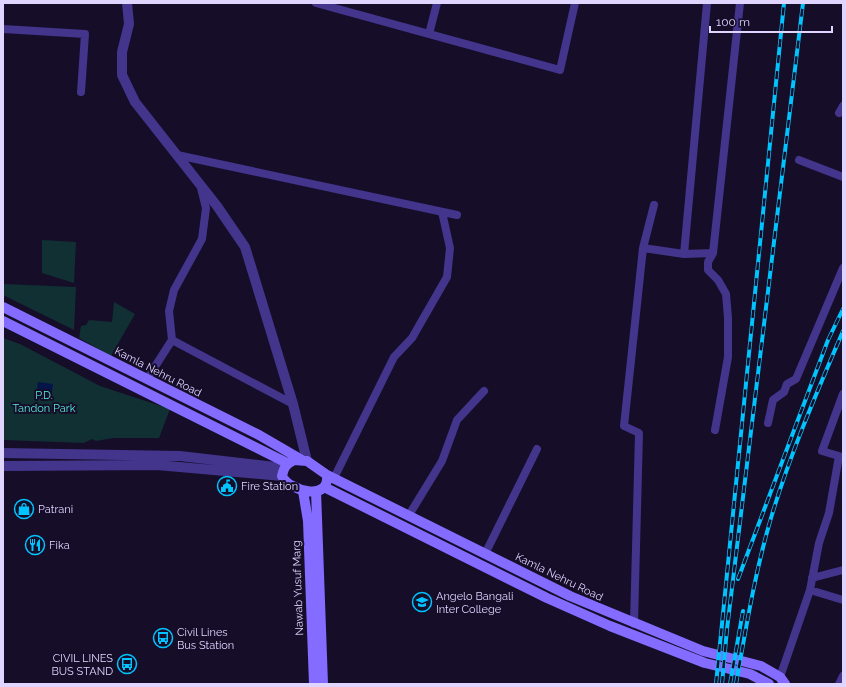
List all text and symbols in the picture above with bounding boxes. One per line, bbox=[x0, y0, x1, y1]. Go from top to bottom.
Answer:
scale bar bbox=[710, 8, 832, 34]
text: 100 m bbox=[716, 15, 750, 29]
street label: Kamla Nehru Road bbox=[112, 344, 204, 400]
park label: P.D. Tandon Park bbox=[12, 389, 76, 415]
public building icon: Fire Station bbox=[216, 475, 238, 497]
place label: Fire Station bbox=[241, 480, 298, 493]
shop icon: Patrani bbox=[13, 498, 35, 520]
place label: Patrani bbox=[38, 503, 73, 516]
restaurant icon: Fika bbox=[24, 534, 46, 556]
place label: Fika bbox=[49, 539, 70, 552]
street label: Nawab Yusuf Marg bbox=[290, 540, 306, 636]
street label: Kamla Nehru Road bbox=[513, 550, 605, 604]
place label: Angelo Bangali Inter College bbox=[436, 590, 513, 616]
school or university icon: Angelo Bangali Inter College bbox=[411, 591, 433, 613]
place label: Civil Lines Bus Station bbox=[177, 626, 234, 652]
bus stop icon: Civil Lines Bus Station bbox=[152, 627, 174, 649]
place label: CIVIL LINES BUS STAND bbox=[51, 652, 113, 678]
bus stop icon: CIVIL LINES BUS STAND bbox=[116, 653, 138, 675]

